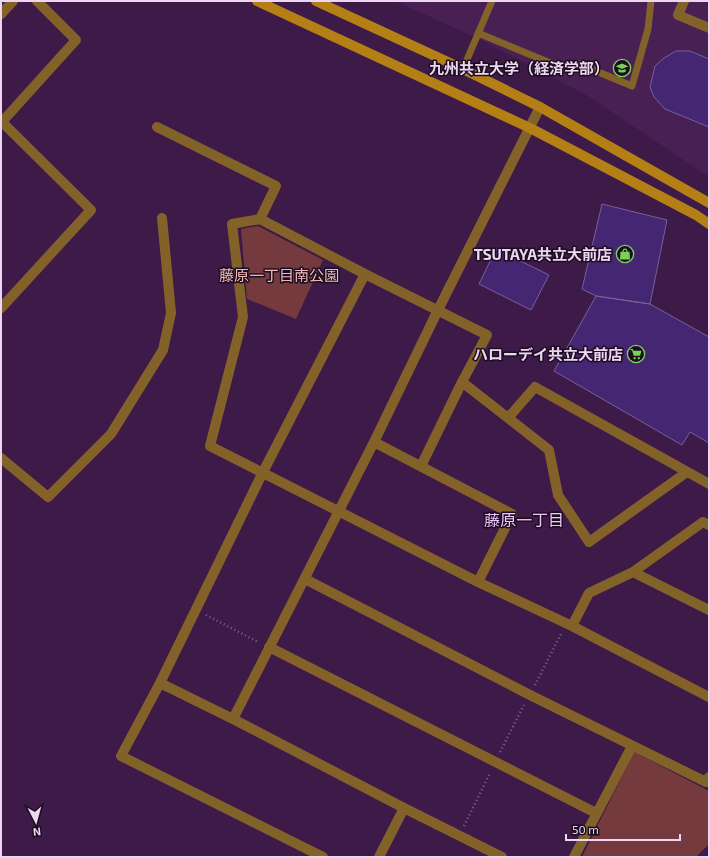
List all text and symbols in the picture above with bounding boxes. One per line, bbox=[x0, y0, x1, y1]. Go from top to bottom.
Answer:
school or university icon: 九州共立大学（経済学部） bbox=[612, 58, 632, 78]
place label: 九州共立大学（経済学部） bbox=[429, 59, 609, 77]
shop icon: TSUTAYA共立大前店 bbox=[615, 244, 635, 264]
place label: TSUTAYA共立大前店 bbox=[474, 245, 612, 263]
park label: 藤原一丁目南公園 bbox=[219, 266, 339, 284]
supermarket icon: ハローデイ共立大前店 bbox=[626, 344, 646, 364]
place label: ハローデイ共立大前店 bbox=[473, 345, 623, 363]
district label: 藤原一丁目 bbox=[484, 510, 564, 529]
north arrow bbox=[16, 802, 56, 842]
scale bar bbox=[566, 816, 680, 842]
text: 50 m bbox=[572, 822, 599, 836]
text: N bbox=[32, 826, 42, 839]

